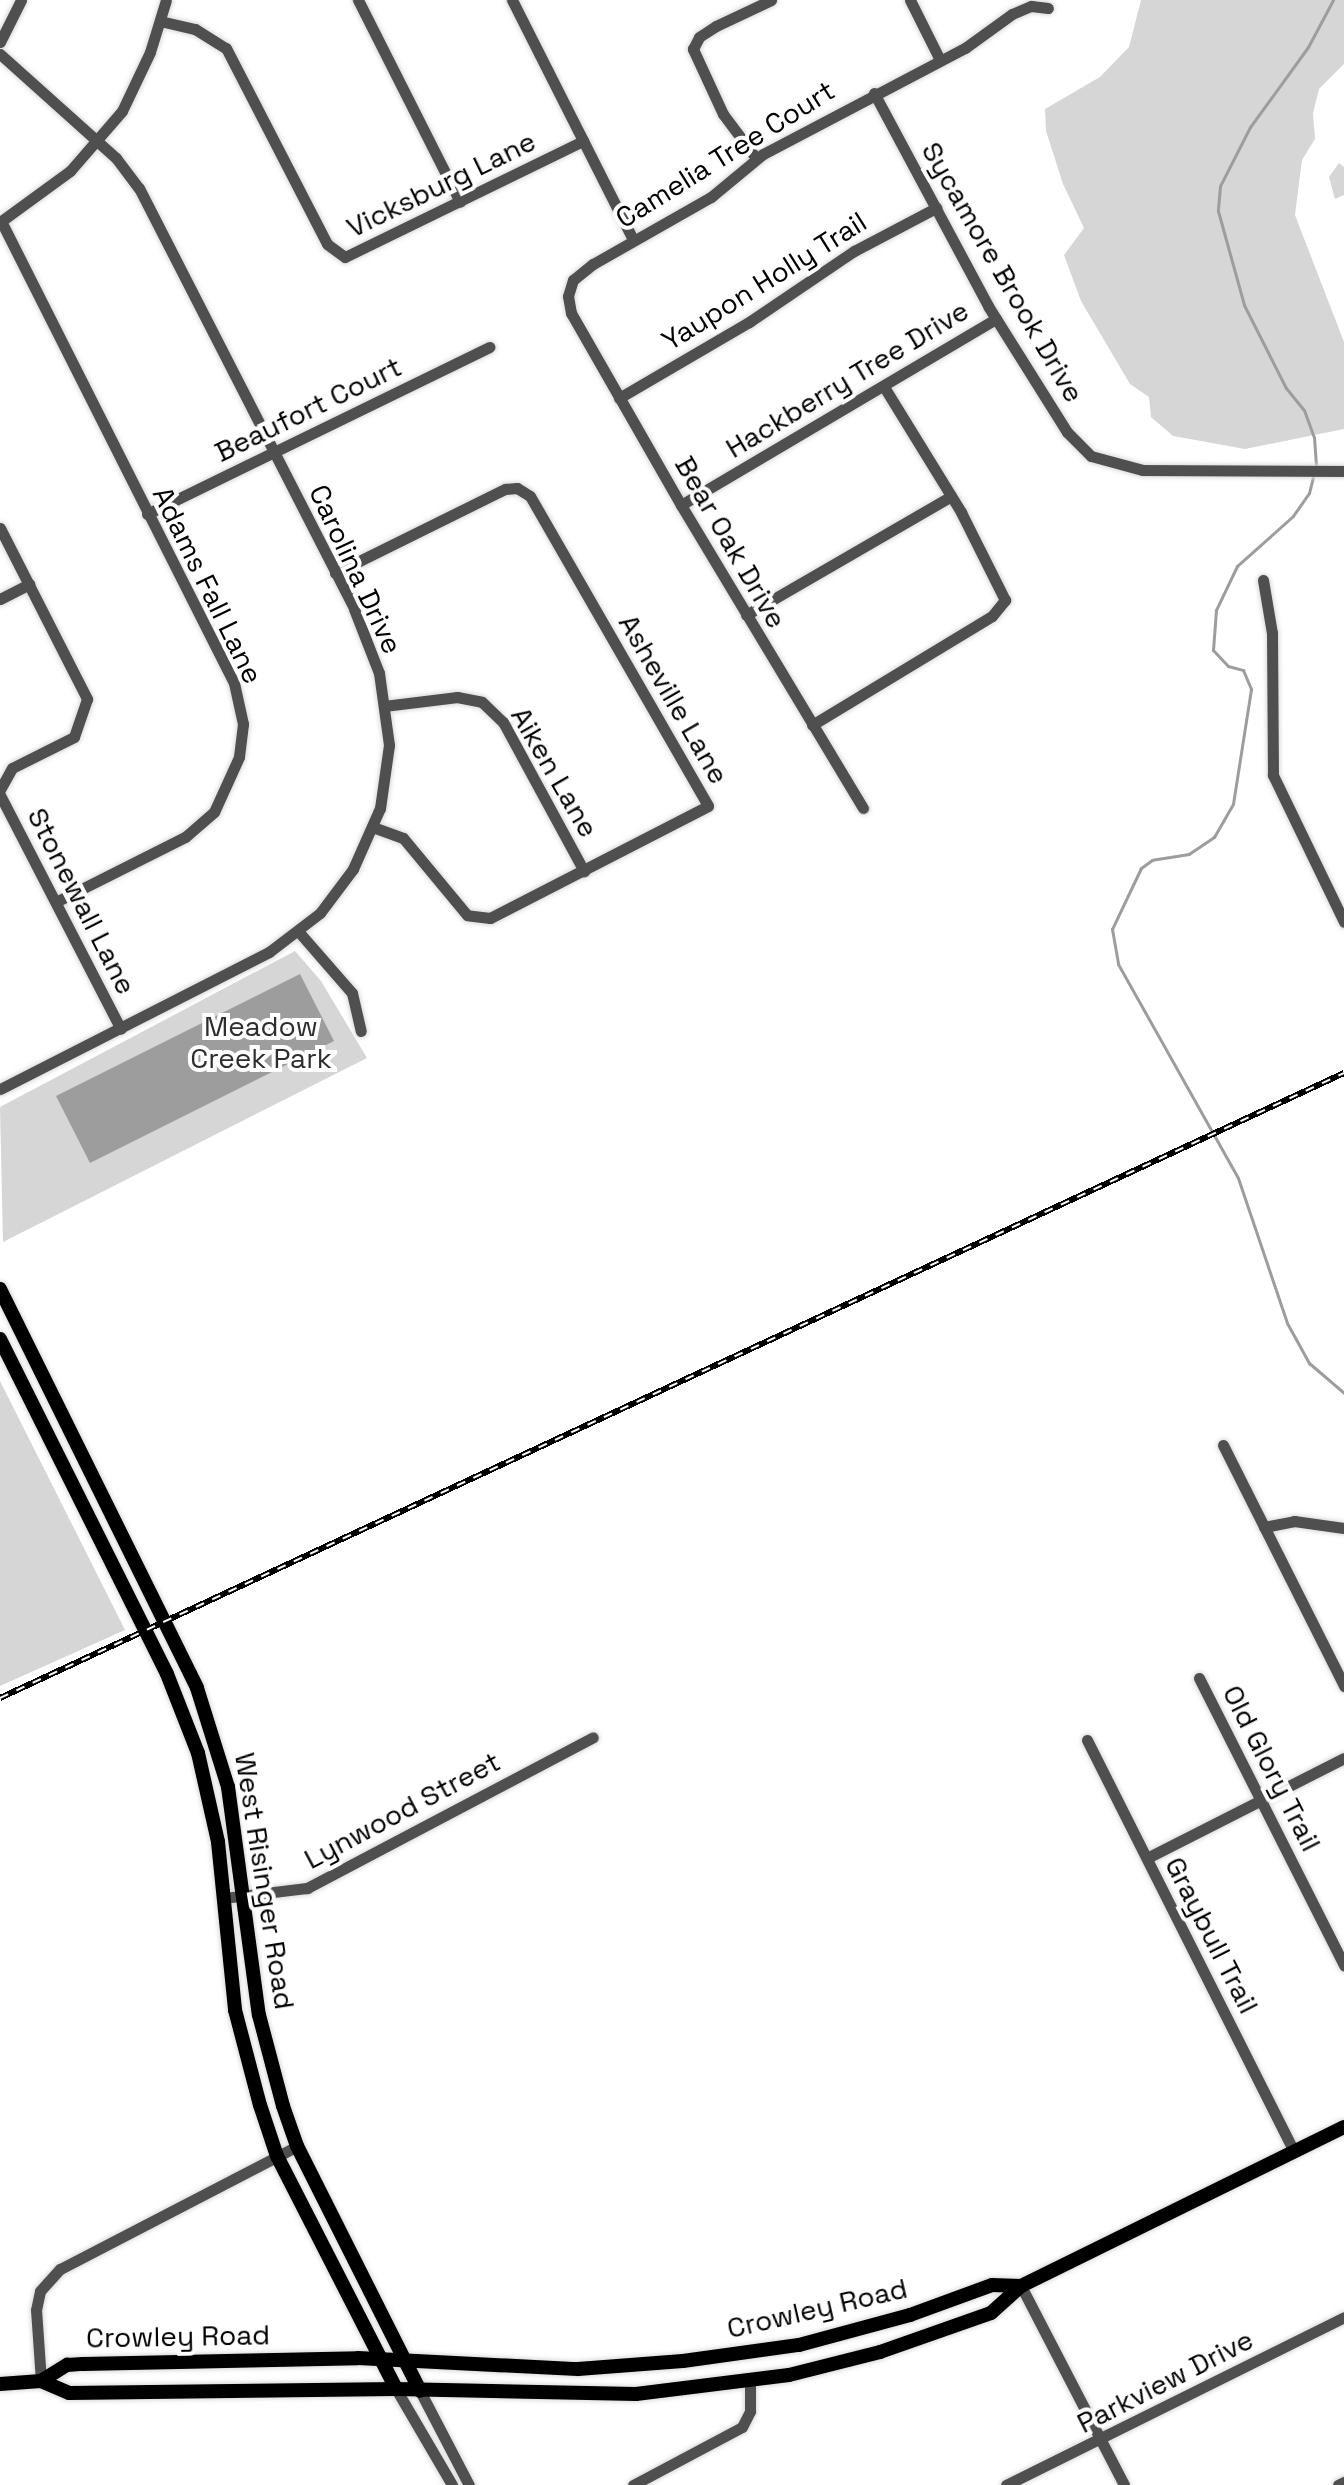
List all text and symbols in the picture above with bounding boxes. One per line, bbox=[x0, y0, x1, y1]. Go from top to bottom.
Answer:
street label: Camelia Tree Court bbox=[609, 73, 841, 235]
street label: Vicksburg Lane bbox=[341, 124, 541, 244]
street label: Sycamore Brook Drive bbox=[915, 136, 1091, 408]
street label: Yaupon Holly Trail bbox=[655, 204, 873, 358]
street label: Hackberry Tree Drive bbox=[719, 293, 975, 465]
street label: Beaufort Court bbox=[209, 349, 407, 469]
street label: Bear Oak Drive bbox=[668, 450, 794, 634]
street label: Carolina Drive bbox=[302, 479, 410, 659]
street label: Adams Fall Lane bbox=[146, 481, 270, 689]
street label: Asheville Lane bbox=[612, 608, 736, 790]
street label: Aiken Lane bbox=[504, 701, 606, 843]
street label: Stonewall Lane bbox=[21, 802, 143, 1000]
park label: Meadow Creek Park bbox=[190, 1009, 332, 1075]
street label: Old Glory Trail bbox=[1216, 1679, 1328, 1857]
street label: Lynwood Street bbox=[298, 1744, 506, 1876]
street label: West Risinger Road bbox=[228, 1750, 302, 2012]
street label: Graybull Trail bbox=[1158, 1851, 1266, 2019]
street label: Crowley Road bbox=[724, 2271, 910, 2345]
street label: Crowley Road bbox=[86, 2318, 270, 2354]
street label: Parkview Drive bbox=[1071, 2322, 1259, 2440]

